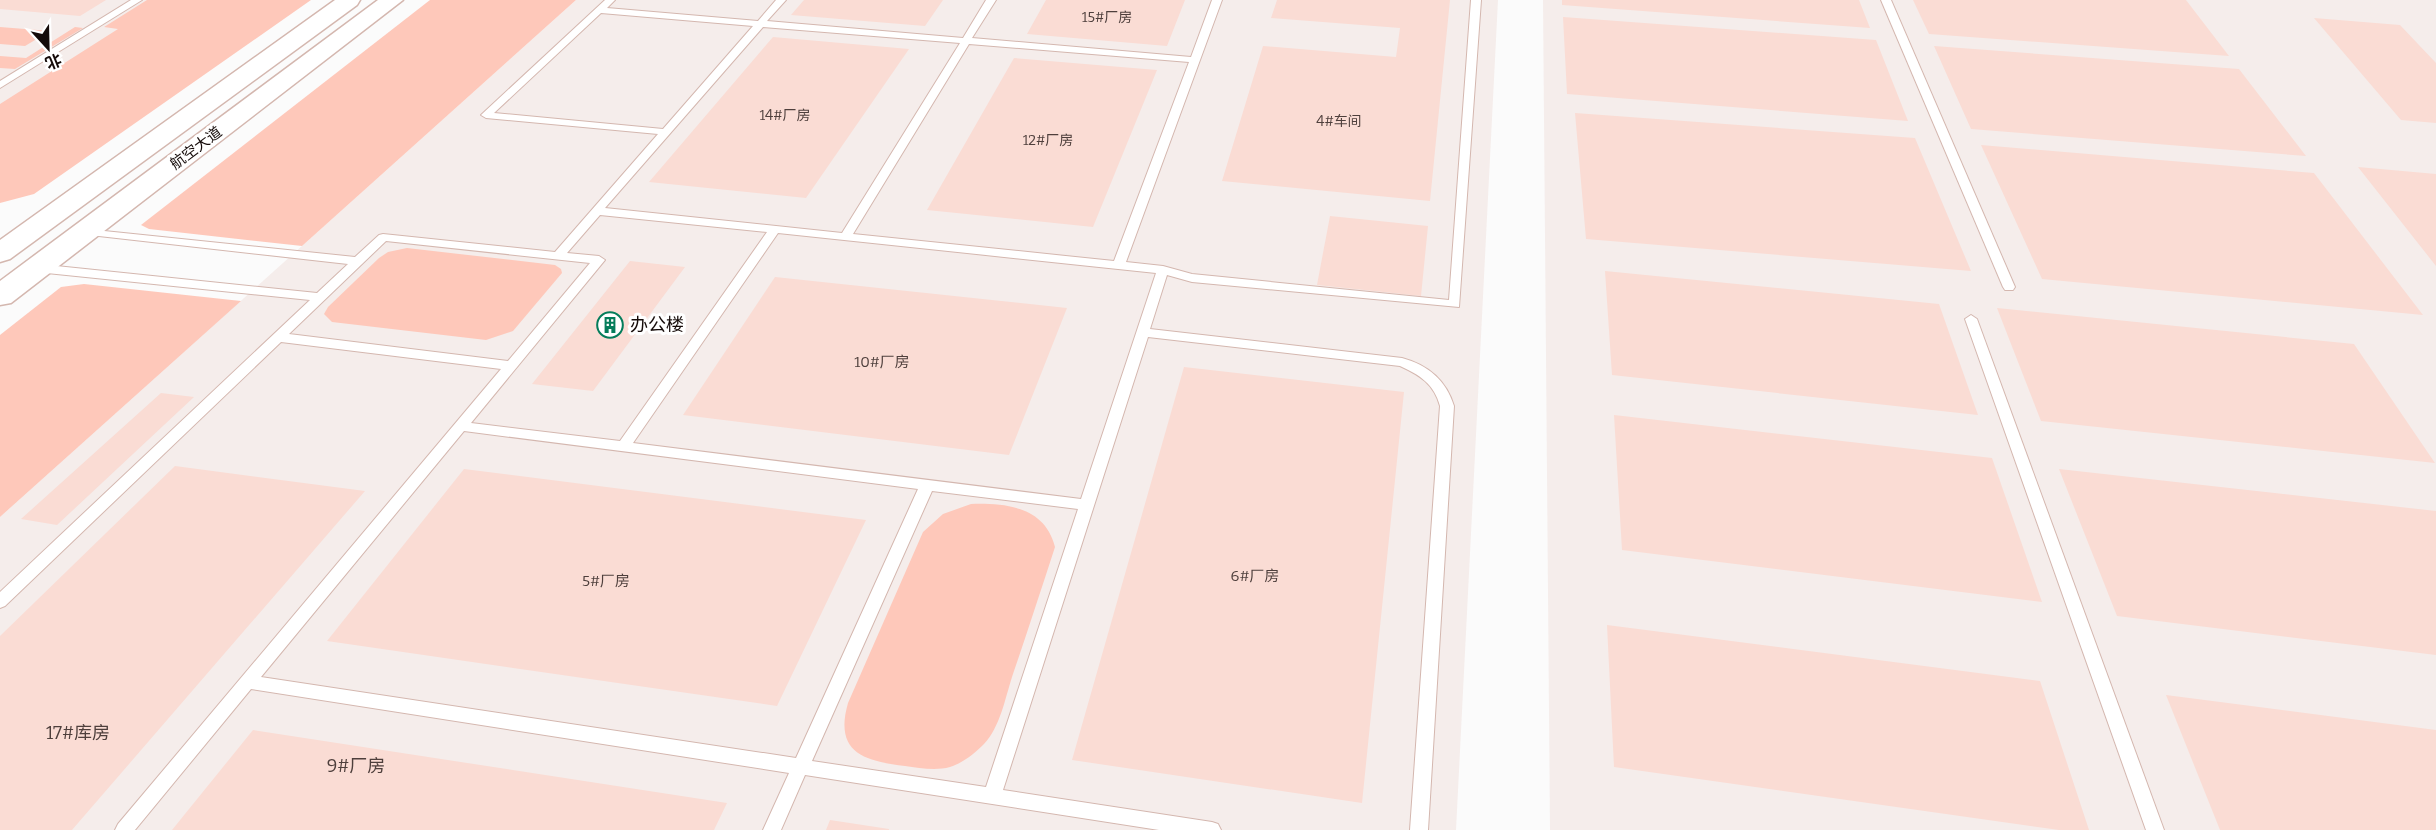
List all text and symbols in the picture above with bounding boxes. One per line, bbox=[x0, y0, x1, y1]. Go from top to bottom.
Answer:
house number: 15#厂房 bbox=[1082, 9, 1132, 26]
north arrow bbox=[18, 18, 78, 78]
text: 北 bbox=[42, 50, 64, 73]
house number: 14#厂房 bbox=[759, 107, 811, 124]
house number: 4#车间 bbox=[1316, 113, 1362, 130]
street label: 航空大道 bbox=[167, 123, 225, 173]
house number: 12#厂房 bbox=[1023, 132, 1073, 149]
building icon: 办公楼 bbox=[595, 310, 625, 340]
place label: 办公楼 bbox=[630, 314, 684, 336]
house number: 10#厂房 bbox=[854, 353, 910, 371]
house number: 6#厂房 bbox=[1231, 567, 1279, 585]
house number: 5#厂房 bbox=[582, 572, 630, 590]
house number: 17#库房 bbox=[46, 722, 110, 744]
house number: 9#厂房 bbox=[327, 755, 385, 777]

